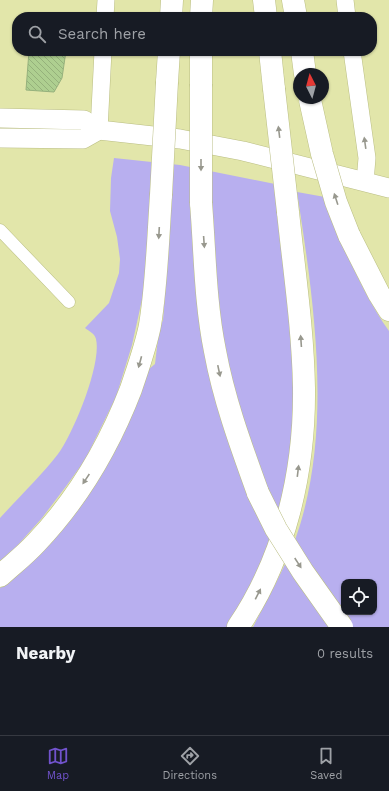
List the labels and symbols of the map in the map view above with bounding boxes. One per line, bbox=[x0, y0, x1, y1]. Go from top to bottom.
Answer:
north arrow bbox=[293, 68, 329, 104]
one-way arrow bbox=[276, 126, 282, 138]
one-way arrow bbox=[362, 137, 368, 149]
one-way arrow bbox=[198, 159, 204, 172]
one-way arrow bbox=[332, 193, 338, 205]
one-way arrow bbox=[155, 227, 162, 239]
one-way arrow bbox=[200, 236, 207, 248]
one-way arrow bbox=[298, 335, 305, 347]
one-way arrow bbox=[137, 356, 143, 368]
one-way arrow bbox=[217, 364, 223, 377]
one-way arrow bbox=[294, 465, 301, 477]
one-way arrow bbox=[82, 474, 90, 485]
one-way arrow bbox=[294, 557, 301, 569]
one-way arrow bbox=[255, 588, 261, 599]

